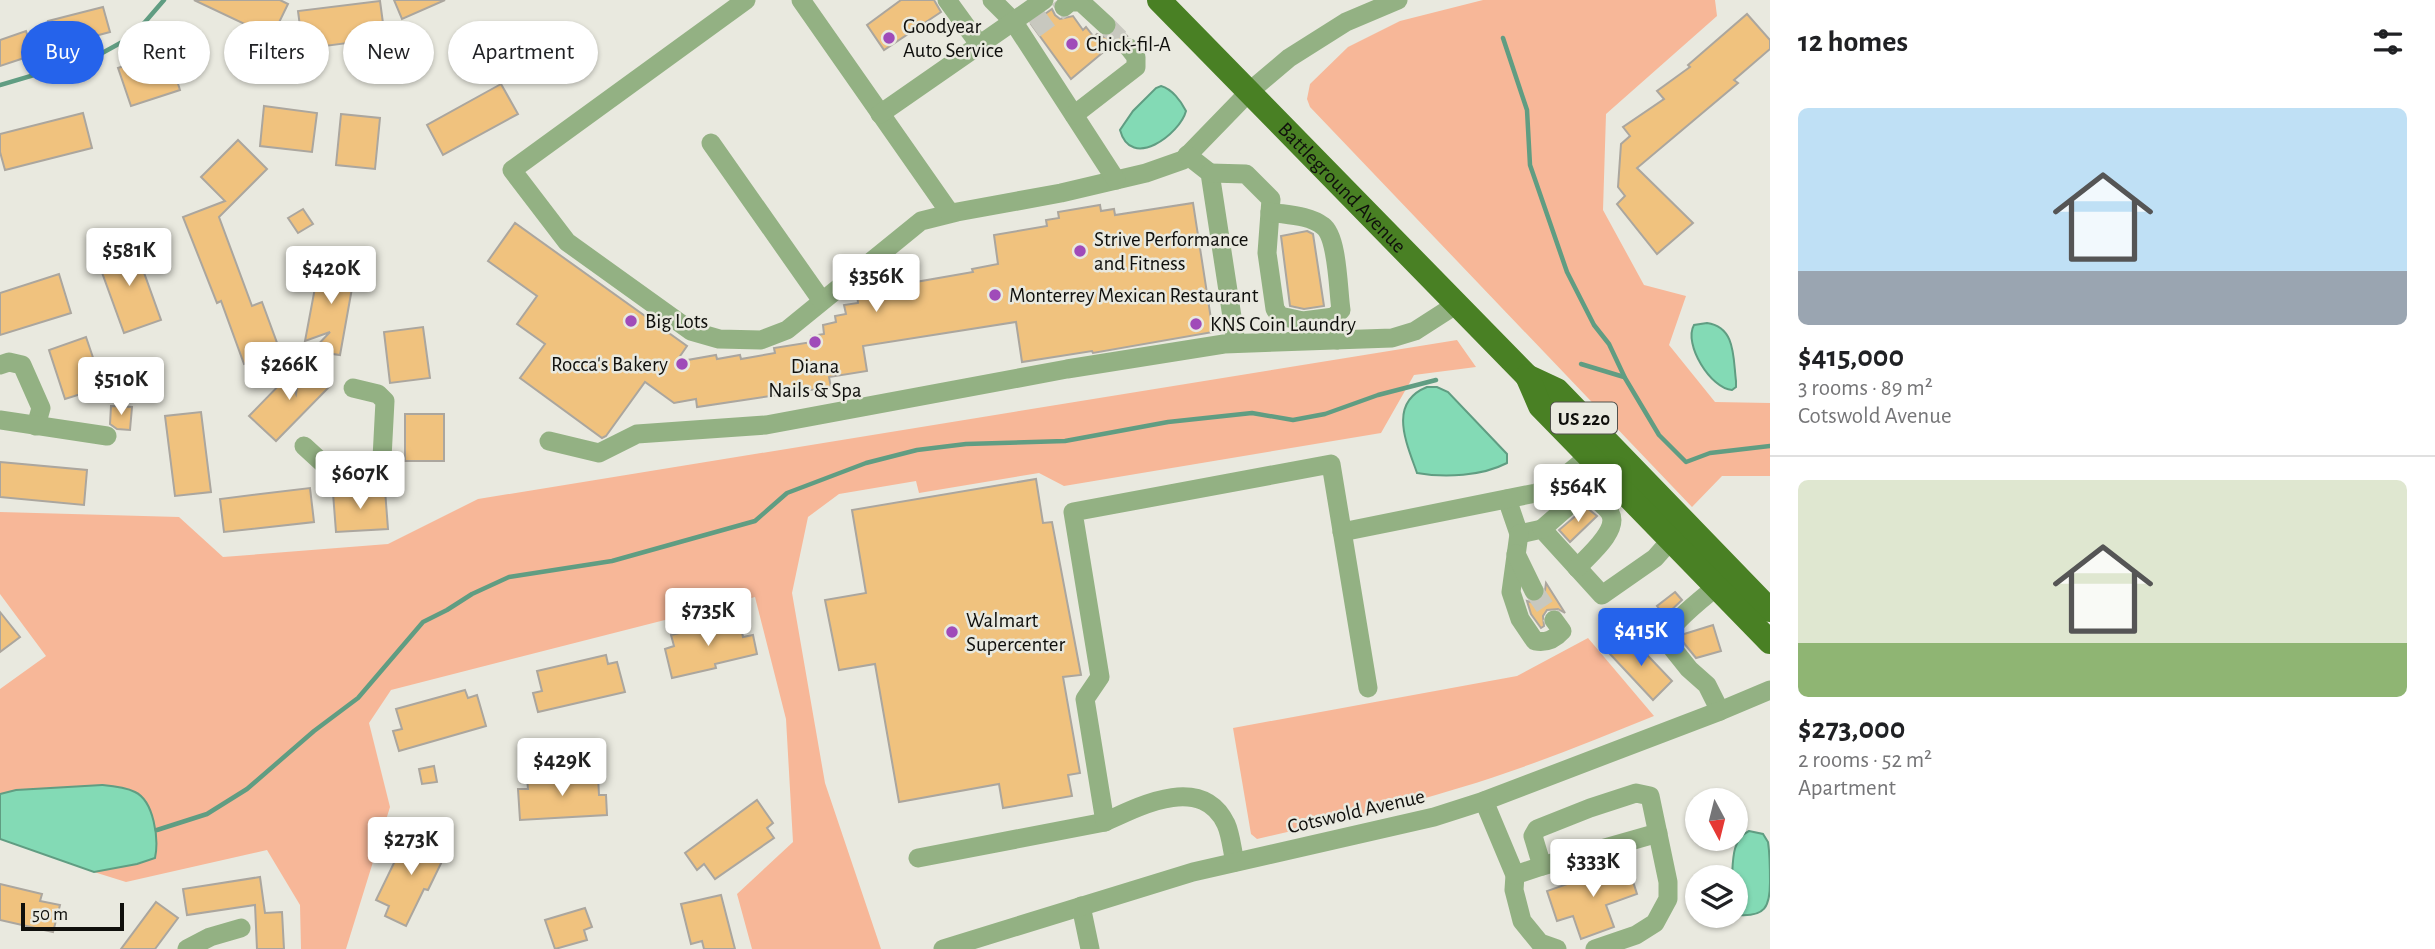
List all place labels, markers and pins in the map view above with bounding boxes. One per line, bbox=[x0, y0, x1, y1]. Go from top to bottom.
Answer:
place label: Goodyear Auto Service bbox=[903, 16, 1004, 61]
marker: Goodyear Auto Service bbox=[881, 30, 897, 46]
place label: Chick-fil-A bbox=[1086, 34, 1171, 55]
marker: Chick-fil-A bbox=[1064, 36, 1080, 52]
pin: $581K bbox=[80, 229, 178, 288]
place label: Strive Performance and Fitness bbox=[1094, 229, 1248, 274]
marker: Strive Performance and Fitness bbox=[1072, 243, 1088, 259]
pin: $420K bbox=[282, 246, 380, 306]
pin: $356K bbox=[827, 254, 925, 314]
place label: Monterrey Mexican Restaurant bbox=[1009, 285, 1259, 306]
marker: Monterrey Mexican Restaurant bbox=[987, 287, 1003, 303]
place label: Big Lots bbox=[645, 311, 708, 332]
marker: Big Lots bbox=[623, 313, 639, 329]
place label: KNS Coin Laundry bbox=[1210, 314, 1356, 335]
marker: KNS Coin Laundry bbox=[1188, 316, 1204, 332]
marker: Diana Nails & Spa bbox=[807, 334, 823, 350]
pin: $266K bbox=[240, 342, 338, 402]
place label: Rocca's Bakery bbox=[551, 354, 668, 375]
marker: Rocca's Bakery bbox=[674, 356, 690, 372]
place label: Diana Nails & Spa bbox=[768, 356, 862, 401]
pin: $510K bbox=[72, 358, 170, 417]
pin: $607K bbox=[311, 452, 409, 511]
pin: $564K bbox=[1529, 464, 1627, 524]
pin: $735K bbox=[659, 588, 757, 648]
pin: $415K bbox=[1592, 608, 1690, 668]
place label: Walmart Supercenter bbox=[966, 610, 1065, 655]
marker: Walmart Supercenter bbox=[944, 624, 960, 640]
pin: $429K bbox=[513, 738, 611, 798]
pin: $273K bbox=[362, 818, 460, 877]
pin: $333K bbox=[1544, 839, 1642, 899]

